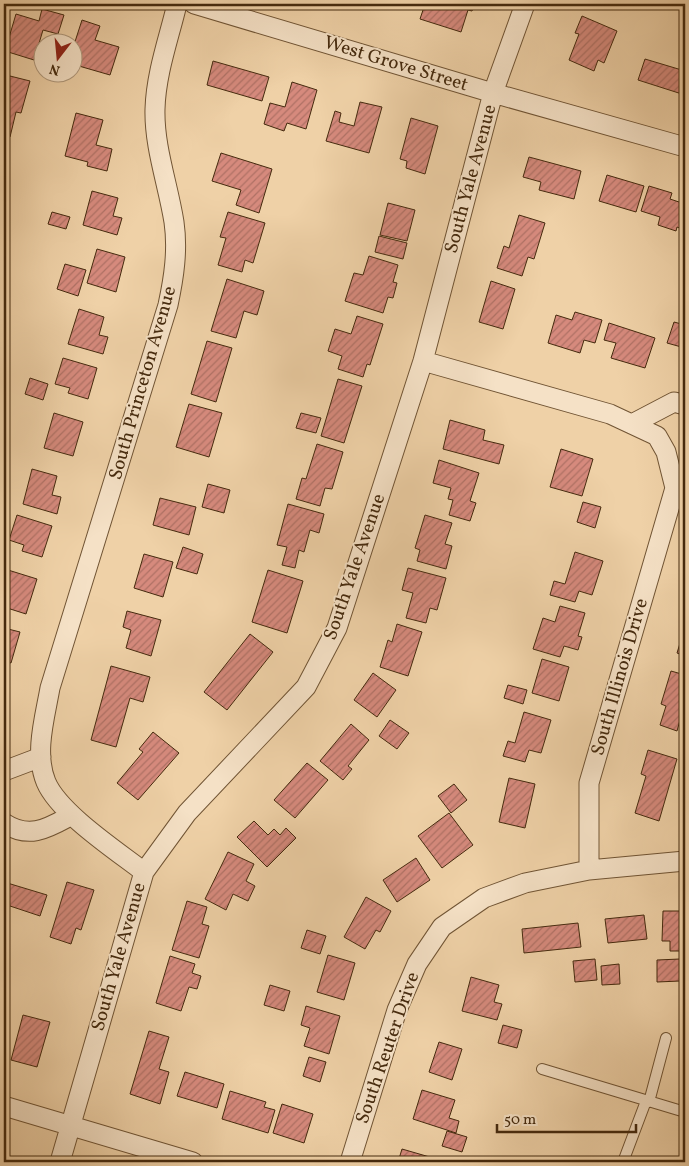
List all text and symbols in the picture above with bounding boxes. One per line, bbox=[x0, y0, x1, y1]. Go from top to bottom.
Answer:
street label: West Grove Street bbox=[321, 30, 472, 98]
north arrow bbox=[32, 32, 82, 82]
text: N bbox=[47, 59, 62, 80]
street label: South Yale Avenue bbox=[439, 102, 503, 256]
street label: South Princeton Avenue bbox=[103, 283, 183, 483]
street label: South Yale Avenue bbox=[318, 490, 392, 644]
street label: South Illinois Drive bbox=[585, 595, 655, 759]
street label: South Yale Avenue bbox=[85, 880, 153, 1034]
street label: South Reuter Drive bbox=[350, 969, 426, 1127]
scale bar bbox=[497, 1101, 635, 1133]
text: 50 m bbox=[504, 1110, 536, 1131]

